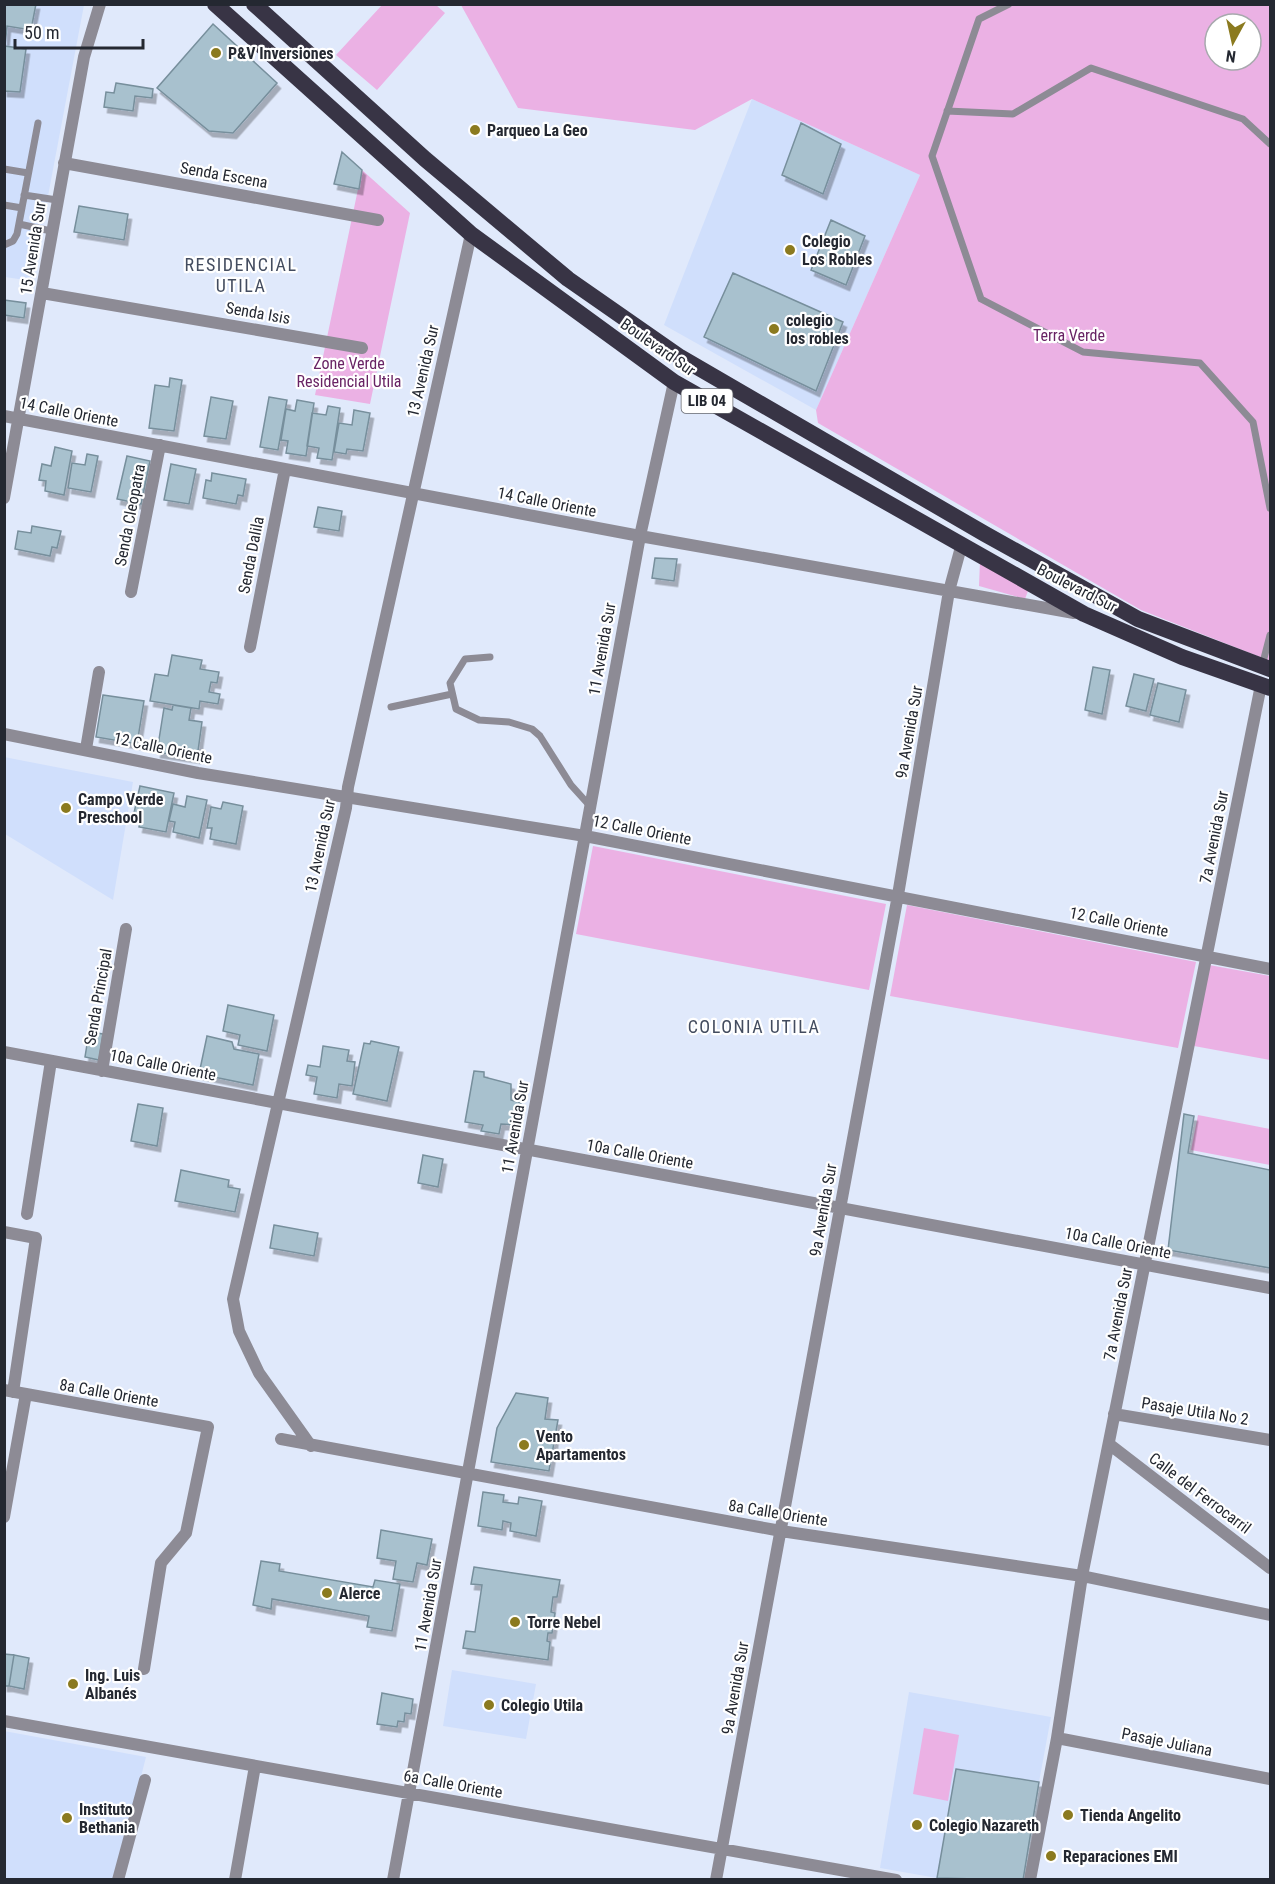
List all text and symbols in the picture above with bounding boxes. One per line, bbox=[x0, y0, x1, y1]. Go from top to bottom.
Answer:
scale bar bbox=[15, 12, 142, 50]
north arrow bbox=[1203, 12, 1263, 72]
text: 50 m bbox=[24, 22, 59, 43]
place label: P&V Inversiones bbox=[228, 44, 334, 63]
marker: P&V Inversiones bbox=[209, 46, 223, 60]
text: N bbox=[1225, 46, 1237, 66]
place label: Parqueo La Geo bbox=[487, 121, 588, 140]
marker: Parqueo La Geo bbox=[468, 123, 482, 137]
street label: Senda Escena bbox=[179, 158, 269, 192]
street label: 15 Avenida Sur bbox=[16, 200, 50, 296]
place label: Colegio Los Robles bbox=[802, 232, 872, 269]
marker: Colegio Los Robles bbox=[783, 243, 797, 257]
district label: RESIDENCIAL UTILA bbox=[184, 254, 298, 296]
street label: Senda Isis bbox=[224, 298, 292, 328]
place label: colegio los robles bbox=[786, 311, 849, 348]
street label: Boulevard Sur bbox=[617, 314, 699, 380]
marker: colegio los robles bbox=[767, 322, 781, 336]
street label: 13 Avenida Sur bbox=[403, 323, 443, 419]
park label: Terra Verde bbox=[1033, 326, 1105, 345]
park label: Zone Verde Residencial Utila bbox=[297, 354, 401, 391]
road number: LIB 04 bbox=[682, 389, 732, 413]
street label: 14 Calle Oriente bbox=[18, 393, 120, 431]
street label: Senda Cleopatra bbox=[111, 462, 149, 568]
street label: 14 Calle Oriente bbox=[496, 483, 598, 521]
street label: Senda Dalila bbox=[234, 515, 268, 595]
street label: Boulevard Sur bbox=[1034, 560, 1120, 616]
street label: 11 Avenida Sur bbox=[584, 601, 620, 697]
street label: 9a Avenida Sur bbox=[891, 684, 927, 780]
street label: 12 Calle Oriente bbox=[112, 728, 214, 768]
street label: 7a Avenida Sur bbox=[1196, 789, 1232, 885]
place label: Campo Verde Preschool bbox=[78, 790, 164, 827]
street label: 13 Avenida Sur bbox=[301, 798, 339, 894]
marker: Campo Verde Preschool bbox=[59, 801, 73, 815]
street label: 12 Calle Oriente bbox=[591, 811, 693, 849]
street label: 12 Calle Oriente bbox=[1068, 903, 1170, 941]
street label: Senda Principal bbox=[80, 947, 116, 1047]
district label: COLONIA UTILA bbox=[688, 1016, 820, 1037]
street label: 10a Calle Oriente bbox=[108, 1045, 218, 1085]
street label: 11 Avenida Sur bbox=[497, 1079, 533, 1175]
street label: 10a Calle Oriente bbox=[585, 1135, 695, 1173]
street label: 9a Avenida Sur bbox=[805, 1162, 841, 1258]
street label: 10a Calle Oriente bbox=[1063, 1223, 1173, 1263]
street label: 7a Avenida Sur bbox=[1100, 1266, 1136, 1362]
street label: 8a Calle Oriente bbox=[58, 1375, 160, 1411]
street label: Pasaje Utila No 2 bbox=[1140, 1393, 1250, 1429]
place label: Vento Apartamentos bbox=[536, 1427, 626, 1464]
marker: Vento Apartamentos bbox=[517, 1438, 531, 1452]
street label: Calle del Ferrocarril bbox=[1145, 1448, 1255, 1538]
street label: 8a Calle Oriente bbox=[727, 1496, 829, 1530]
street label: 11 Avenida Sur bbox=[410, 1557, 446, 1653]
place label: Alerce bbox=[339, 1584, 381, 1603]
marker: Alerce bbox=[320, 1586, 334, 1600]
place label: Torre Nebel bbox=[527, 1613, 601, 1632]
marker: Torre Nebel bbox=[508, 1615, 522, 1629]
street label: 9a Avenida Sur bbox=[717, 1640, 753, 1736]
place label: Ing. Luis Albanés bbox=[85, 1666, 140, 1703]
marker: Ing. Luis Albanés bbox=[66, 1677, 80, 1691]
place label: Colegio Utila bbox=[501, 1696, 584, 1715]
marker: Colegio Utila bbox=[482, 1698, 496, 1712]
street label: Pasaje Juliana bbox=[1120, 1724, 1214, 1760]
street label: 6a Calle Oriente bbox=[402, 1766, 504, 1802]
place label: Instituto Bethania bbox=[79, 1800, 136, 1837]
place label: Tienda Angelito bbox=[1080, 1806, 1181, 1825]
marker: Tienda Angelito bbox=[1061, 1808, 1075, 1822]
marker: Instituto Bethania bbox=[60, 1811, 74, 1825]
place label: Colegio Nazareth bbox=[929, 1816, 1039, 1835]
marker: Colegio Nazareth bbox=[910, 1818, 924, 1832]
place label: Reparaciones EMI bbox=[1063, 1847, 1178, 1866]
marker: Reparaciones EMI bbox=[1044, 1849, 1058, 1863]

